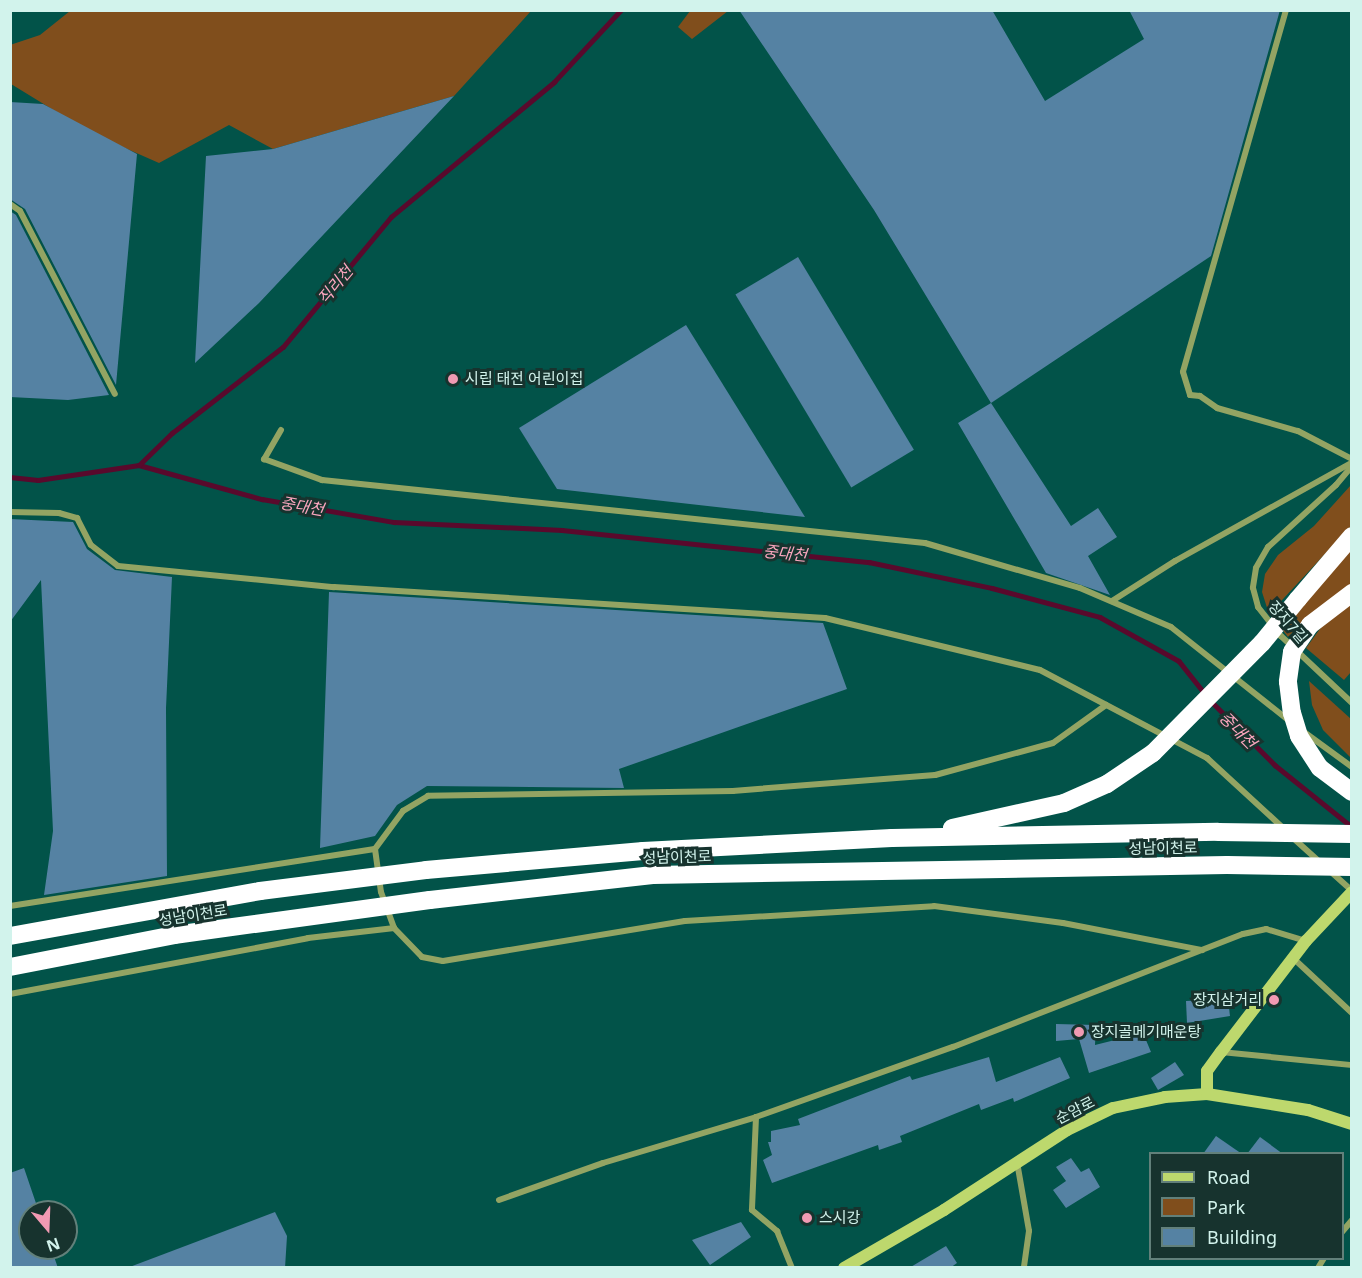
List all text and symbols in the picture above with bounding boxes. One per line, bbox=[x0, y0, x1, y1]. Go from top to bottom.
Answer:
water label: 직리천 bbox=[313, 262, 357, 308]
place label: 시립 태전 어린이집 bbox=[465, 370, 583, 388]
marker: 시립 태전 어린이집 bbox=[446, 372, 460, 386]
water label: 중대천 bbox=[279, 493, 325, 519]
water label: 중대천 bbox=[762, 541, 808, 565]
street label: 장지7길 bbox=[1265, 597, 1311, 647]
water label: 중대천 bbox=[1216, 708, 1260, 752]
street label: 성남이천로 bbox=[1128, 838, 1198, 858]
street label: 성남이천로 bbox=[642, 847, 712, 867]
street label: 성남이천로 bbox=[158, 901, 228, 929]
place label: 장지삼거리 bbox=[1193, 991, 1262, 1009]
marker: 장지삼거리 bbox=[1267, 993, 1281, 1007]
place label: 장지골메기매운탕 bbox=[1091, 1023, 1201, 1041]
marker: 장지골메기매운탕 bbox=[1072, 1025, 1086, 1039]
street label: 순암로 bbox=[1052, 1093, 1098, 1127]
legend bbox=[1149, 1152, 1344, 1260]
text: Road bbox=[1207, 1165, 1250, 1189]
text: Park bbox=[1207, 1195, 1245, 1219]
north arrow bbox=[18, 1200, 78, 1260]
place label: 스시강 bbox=[819, 1209, 860, 1227]
marker: 스시강 bbox=[800, 1211, 814, 1225]
text: Building bbox=[1207, 1225, 1277, 1249]
text: N bbox=[43, 1233, 63, 1258]

